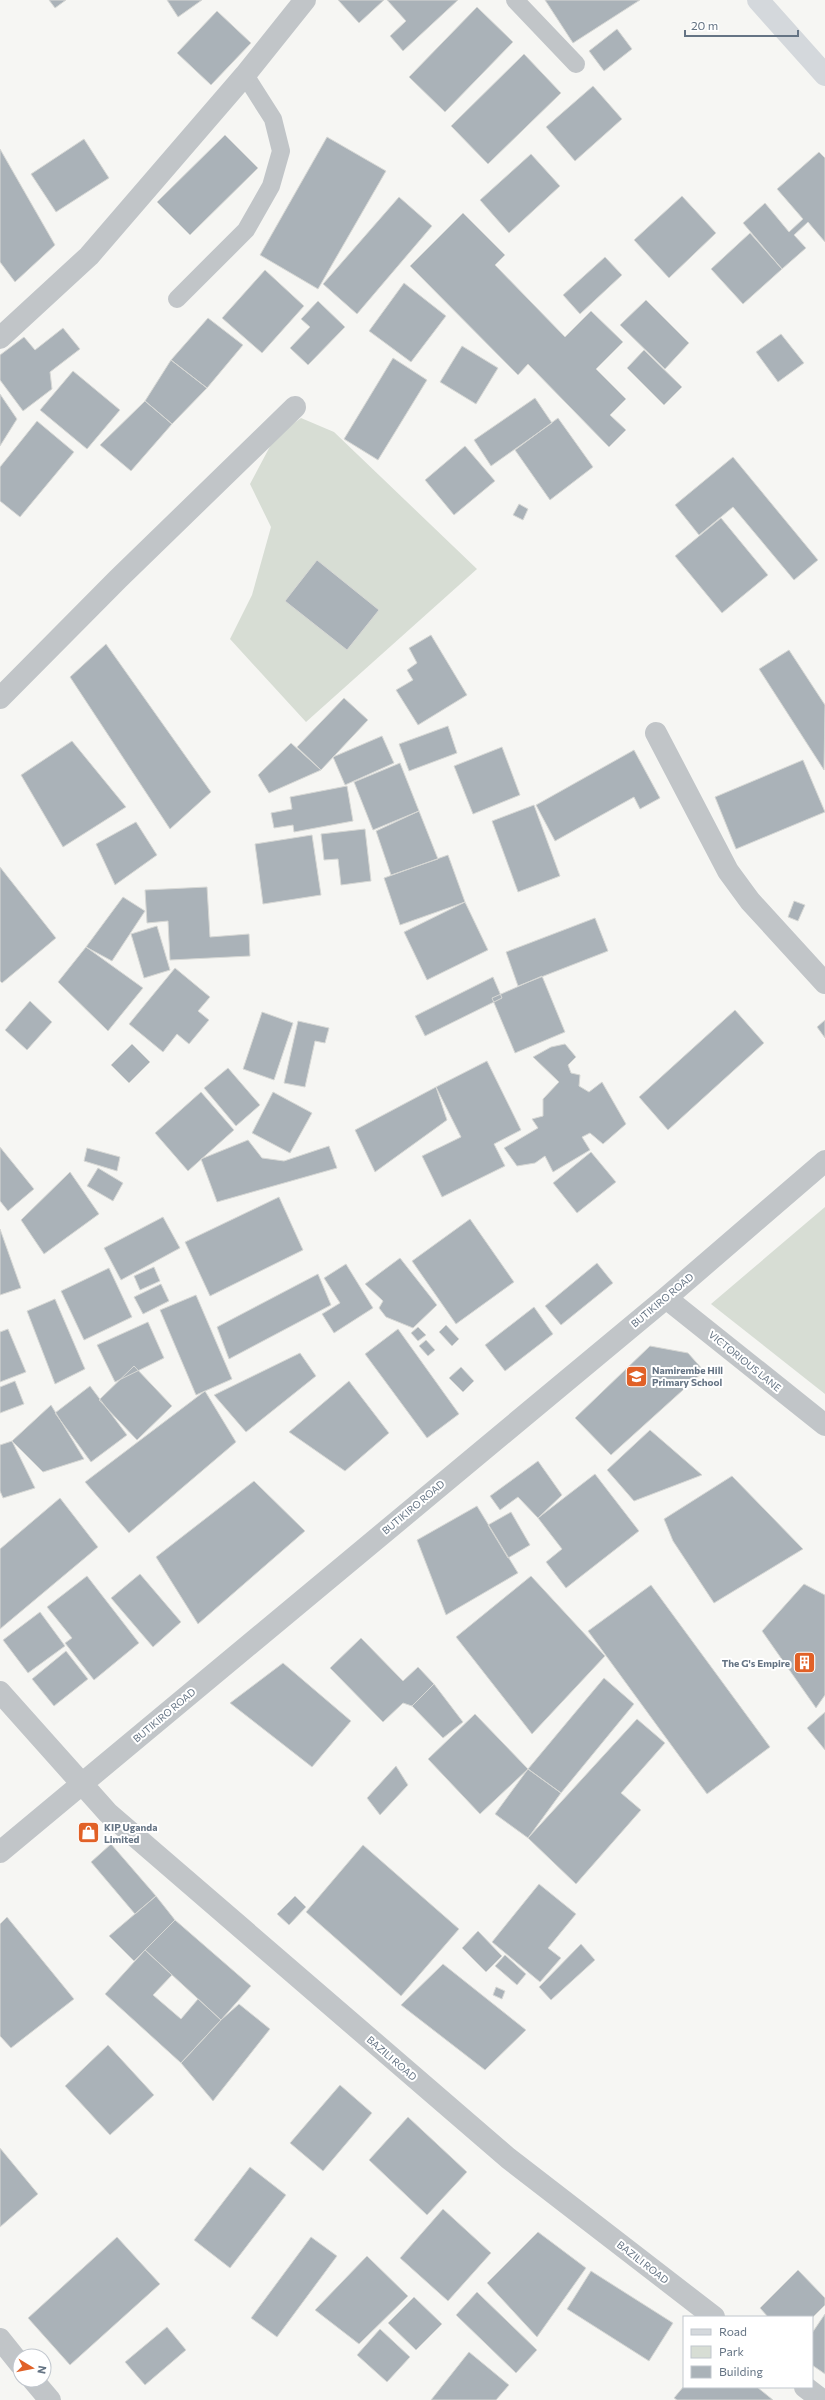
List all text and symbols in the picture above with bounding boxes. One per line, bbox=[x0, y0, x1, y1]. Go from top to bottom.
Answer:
scale bar bbox=[685, 12, 798, 38]
text: 20 m bbox=[691, 18, 718, 32]
street label: BUTIKIRO ROAD bbox=[628, 1270, 696, 1330]
street label: VICTORIOUS LANE bbox=[706, 1328, 784, 1394]
school or university icon: Namirembe Hill Primary School bbox=[624, 1363, 650, 1389]
place label: Namirembe Hill Primary School bbox=[652, 1364, 723, 1388]
street label: BUTIKIRO ROAD bbox=[379, 1477, 447, 1537]
building icon: The G's Empire bbox=[792, 1650, 818, 1676]
place label: The G's Empire bbox=[722, 1657, 790, 1669]
street label: BUTIKIRO ROAD bbox=[130, 1685, 198, 1745]
shop icon: KIP Uganda Limited bbox=[76, 1820, 102, 1846]
place label: KIP Uganda Limited bbox=[104, 1821, 157, 1845]
street label: BAZILI ROAD bbox=[365, 2033, 419, 2083]
street label: BAZILI ROAD bbox=[615, 2238, 671, 2286]
legend bbox=[683, 2316, 813, 2388]
text: Road bbox=[719, 2324, 747, 2338]
text: Park bbox=[719, 2344, 745, 2358]
north arrow bbox=[12, 2348, 52, 2388]
text: Building bbox=[719, 2364, 763, 2378]
text: N bbox=[35, 2365, 49, 2375]

